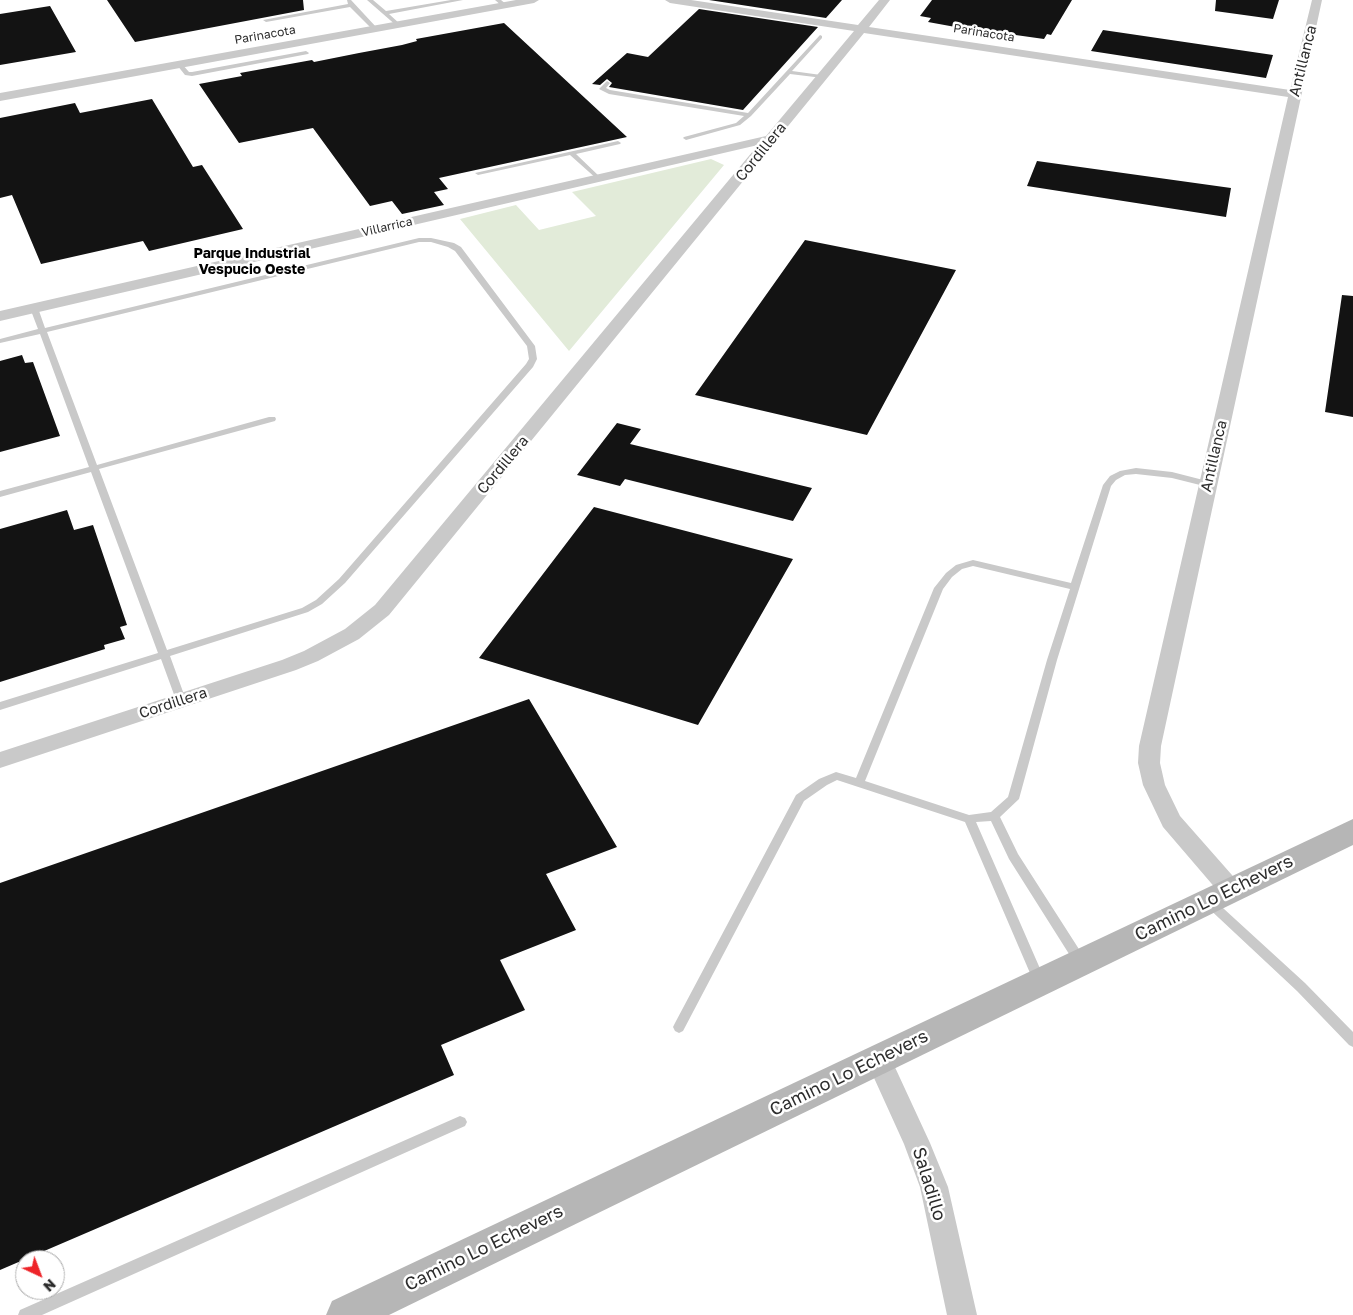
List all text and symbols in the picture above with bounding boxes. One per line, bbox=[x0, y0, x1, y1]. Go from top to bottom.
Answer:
street label: Parinacota bbox=[952, 21, 1016, 45]
street label: Parinacota bbox=[233, 23, 297, 47]
street label: Antillanca bbox=[1285, 23, 1321, 99]
street label: Cordillera bbox=[732, 119, 790, 185]
street label: Villarrica bbox=[360, 214, 414, 240]
district label: Parque Industrial Vespucio Oeste bbox=[194, 246, 310, 278]
street label: Antillanca bbox=[1197, 418, 1231, 494]
street label: Cordillera bbox=[473, 432, 533, 498]
street label: Cordillera bbox=[137, 684, 209, 722]
street label: Camino Lo Echevers bbox=[1131, 850, 1297, 946]
street label: Camino Lo Echevers bbox=[766, 1025, 932, 1121]
street label: Saladillo bbox=[908, 1145, 950, 1223]
street label: Camino Lo Echevers bbox=[401, 1200, 567, 1296]
north arrow bbox=[15, 1250, 65, 1300]
text: N bbox=[40, 1276, 60, 1295]

